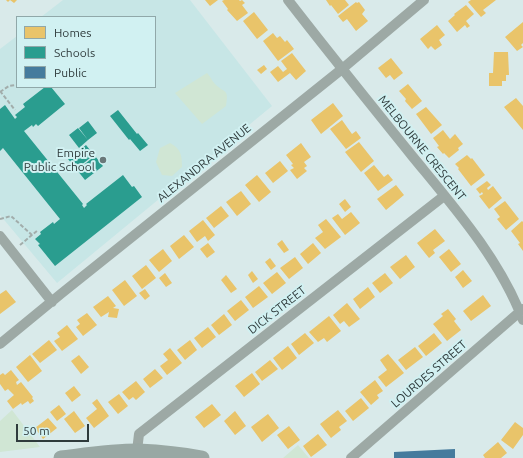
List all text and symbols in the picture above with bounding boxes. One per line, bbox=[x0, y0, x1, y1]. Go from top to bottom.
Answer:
legend bbox=[16, 16, 156, 88]
text: Homes bbox=[54, 26, 92, 39]
text: Schools bbox=[54, 46, 95, 59]
text: Public bbox=[54, 66, 87, 79]
street label: MELBOURNE CRESCENT bbox=[375, 93, 469, 203]
street label: ALEXANDRA AVENUE bbox=[154, 121, 254, 205]
place label: Empire Public School bbox=[24, 146, 95, 174]
marker: Empire Public School bbox=[98, 155, 108, 165]
street label: DICK STREET bbox=[245, 283, 309, 337]
street label: LOURDES STREET bbox=[388, 337, 470, 411]
scale bar bbox=[18, 416, 91, 442]
text: 50 m bbox=[23, 424, 50, 437]

